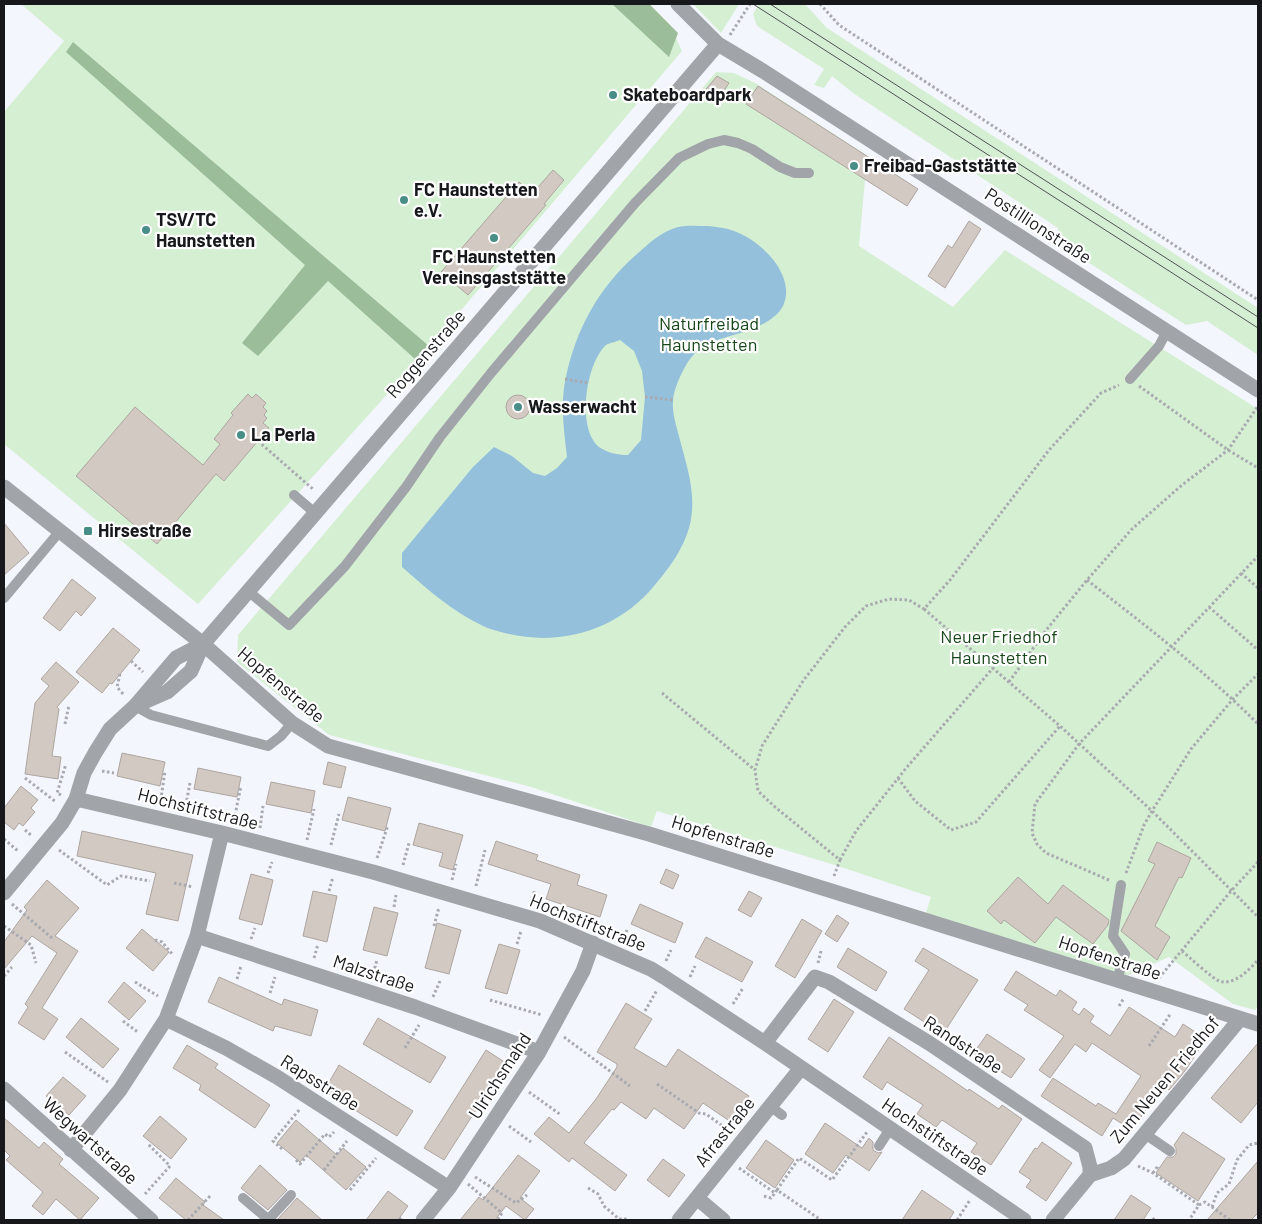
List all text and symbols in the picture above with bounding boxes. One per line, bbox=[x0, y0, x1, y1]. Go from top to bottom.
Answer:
place label: Skateboardpark bbox=[623, 83, 752, 105]
marker: Skateboardpark bbox=[607, 89, 619, 101]
place label: Freibad-Gaststätte bbox=[864, 154, 1017, 176]
marker: Freibad-Gaststätte bbox=[848, 160, 860, 172]
place label: FC Haunstetten e.V. bbox=[414, 178, 538, 221]
street label: Postillionstraße bbox=[981, 182, 1096, 268]
marker: FC Haunstetten e.V. bbox=[398, 194, 410, 206]
place label: TSV/TC Haunstetten bbox=[156, 208, 255, 251]
marker: TSV/TC Haunstetten bbox=[140, 224, 152, 236]
marker: FC Haunstetten Vereinsgaststätte bbox=[488, 232, 500, 244]
place label: FC Haunstetten Vereinsgaststätte bbox=[422, 245, 566, 288]
street label: Roggenstraße bbox=[381, 305, 470, 402]
park label: Naturfreibad Haunstetten bbox=[659, 312, 759, 355]
place label: Wasserwacht bbox=[528, 395, 637, 417]
marker: Wasserwacht bbox=[512, 401, 524, 413]
place label: La Perla bbox=[251, 423, 315, 445]
marker: La Perla bbox=[235, 429, 247, 441]
place label: Hirsestraße bbox=[98, 519, 192, 541]
marker: Hirsestraße bbox=[82, 525, 94, 537]
park label: Neuer Friedhof Haunstetten bbox=[940, 625, 1058, 668]
street label: Hopfenstraße bbox=[234, 641, 330, 727]
street label: Hochstiftstraße bbox=[135, 782, 261, 834]
street label: Hopfenstraße bbox=[669, 810, 778, 862]
street label: Hochstiftstraße bbox=[527, 889, 650, 955]
street label: Hopfenstraße bbox=[1056, 930, 1165, 984]
street label: Malzstraße bbox=[331, 949, 418, 997]
street label: Randstraße bbox=[920, 1010, 1007, 1078]
street label: Zum Neuen Friedhof bbox=[1105, 1012, 1224, 1147]
street label: Ulrichsmahd bbox=[463, 1028, 535, 1123]
street label: Rapsstraße bbox=[277, 1049, 364, 1115]
street label: Wegwartstraße bbox=[39, 1092, 143, 1189]
street label: Afrastraße bbox=[689, 1092, 759, 1171]
street label: Hochstiftstraße bbox=[878, 1092, 993, 1180]

